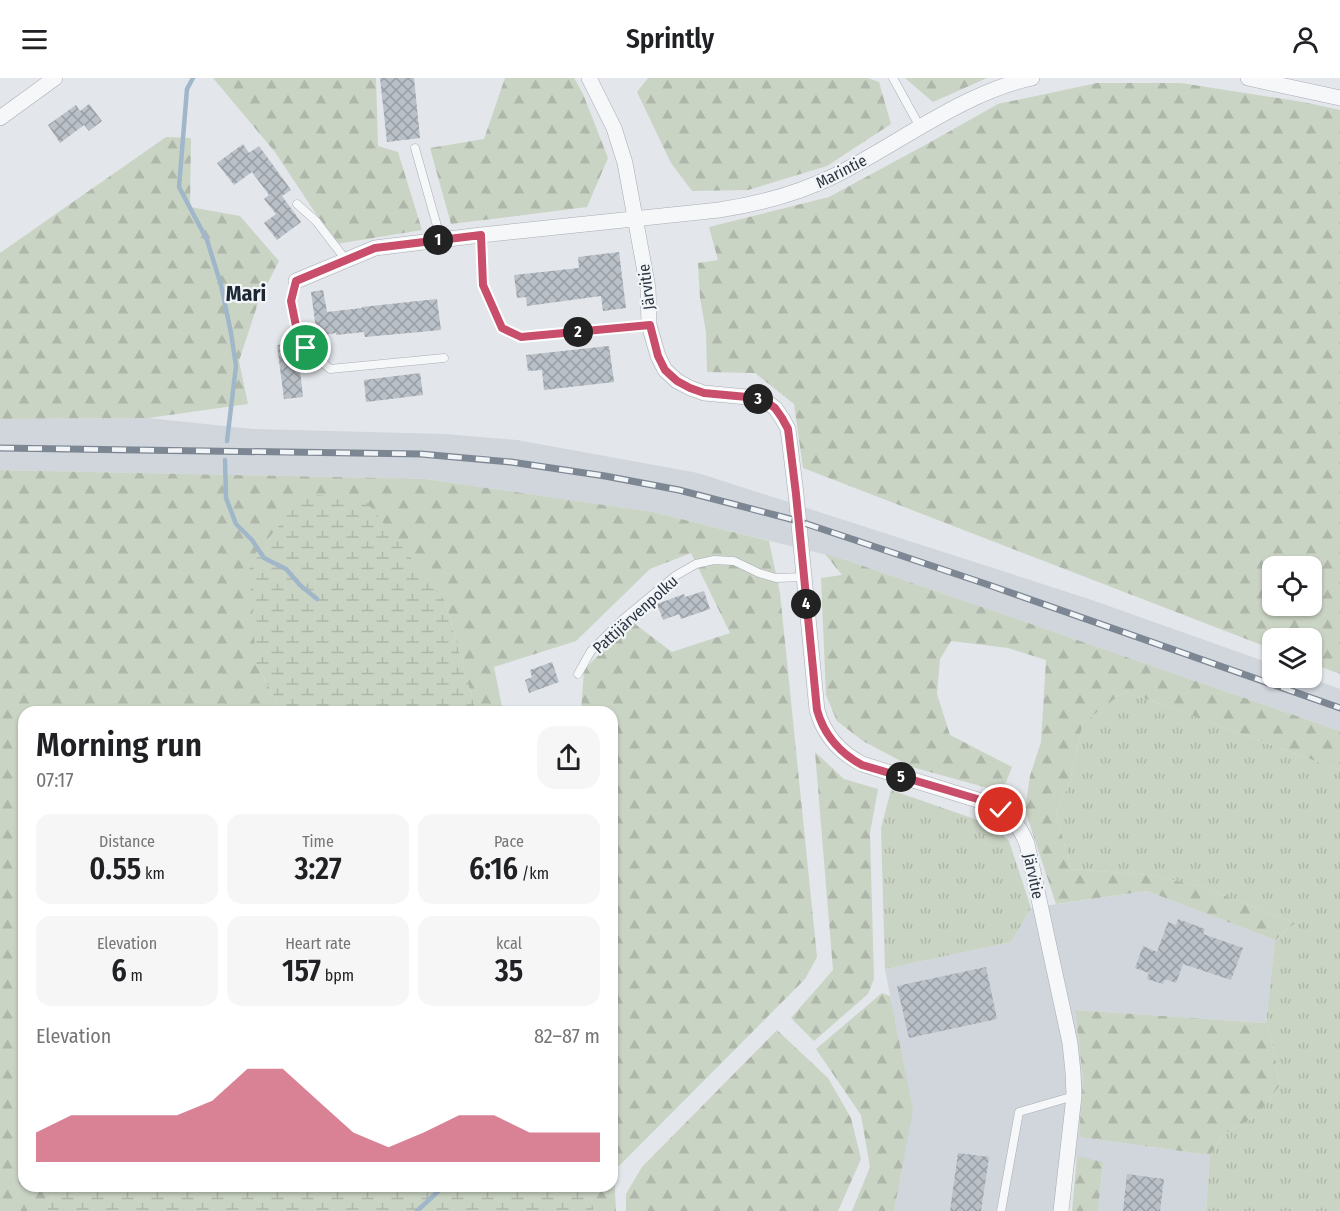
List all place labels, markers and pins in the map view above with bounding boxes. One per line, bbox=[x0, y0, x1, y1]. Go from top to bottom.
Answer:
pin: 1 bbox=[423, 225, 453, 255]
pin: 2 bbox=[563, 317, 593, 347]
pin bbox=[280, 322, 331, 373]
pin: 3 bbox=[743, 384, 773, 414]
pin: 4 bbox=[791, 589, 821, 619]
pin: 5 bbox=[886, 762, 916, 792]
pin bbox=[975, 784, 1026, 835]

